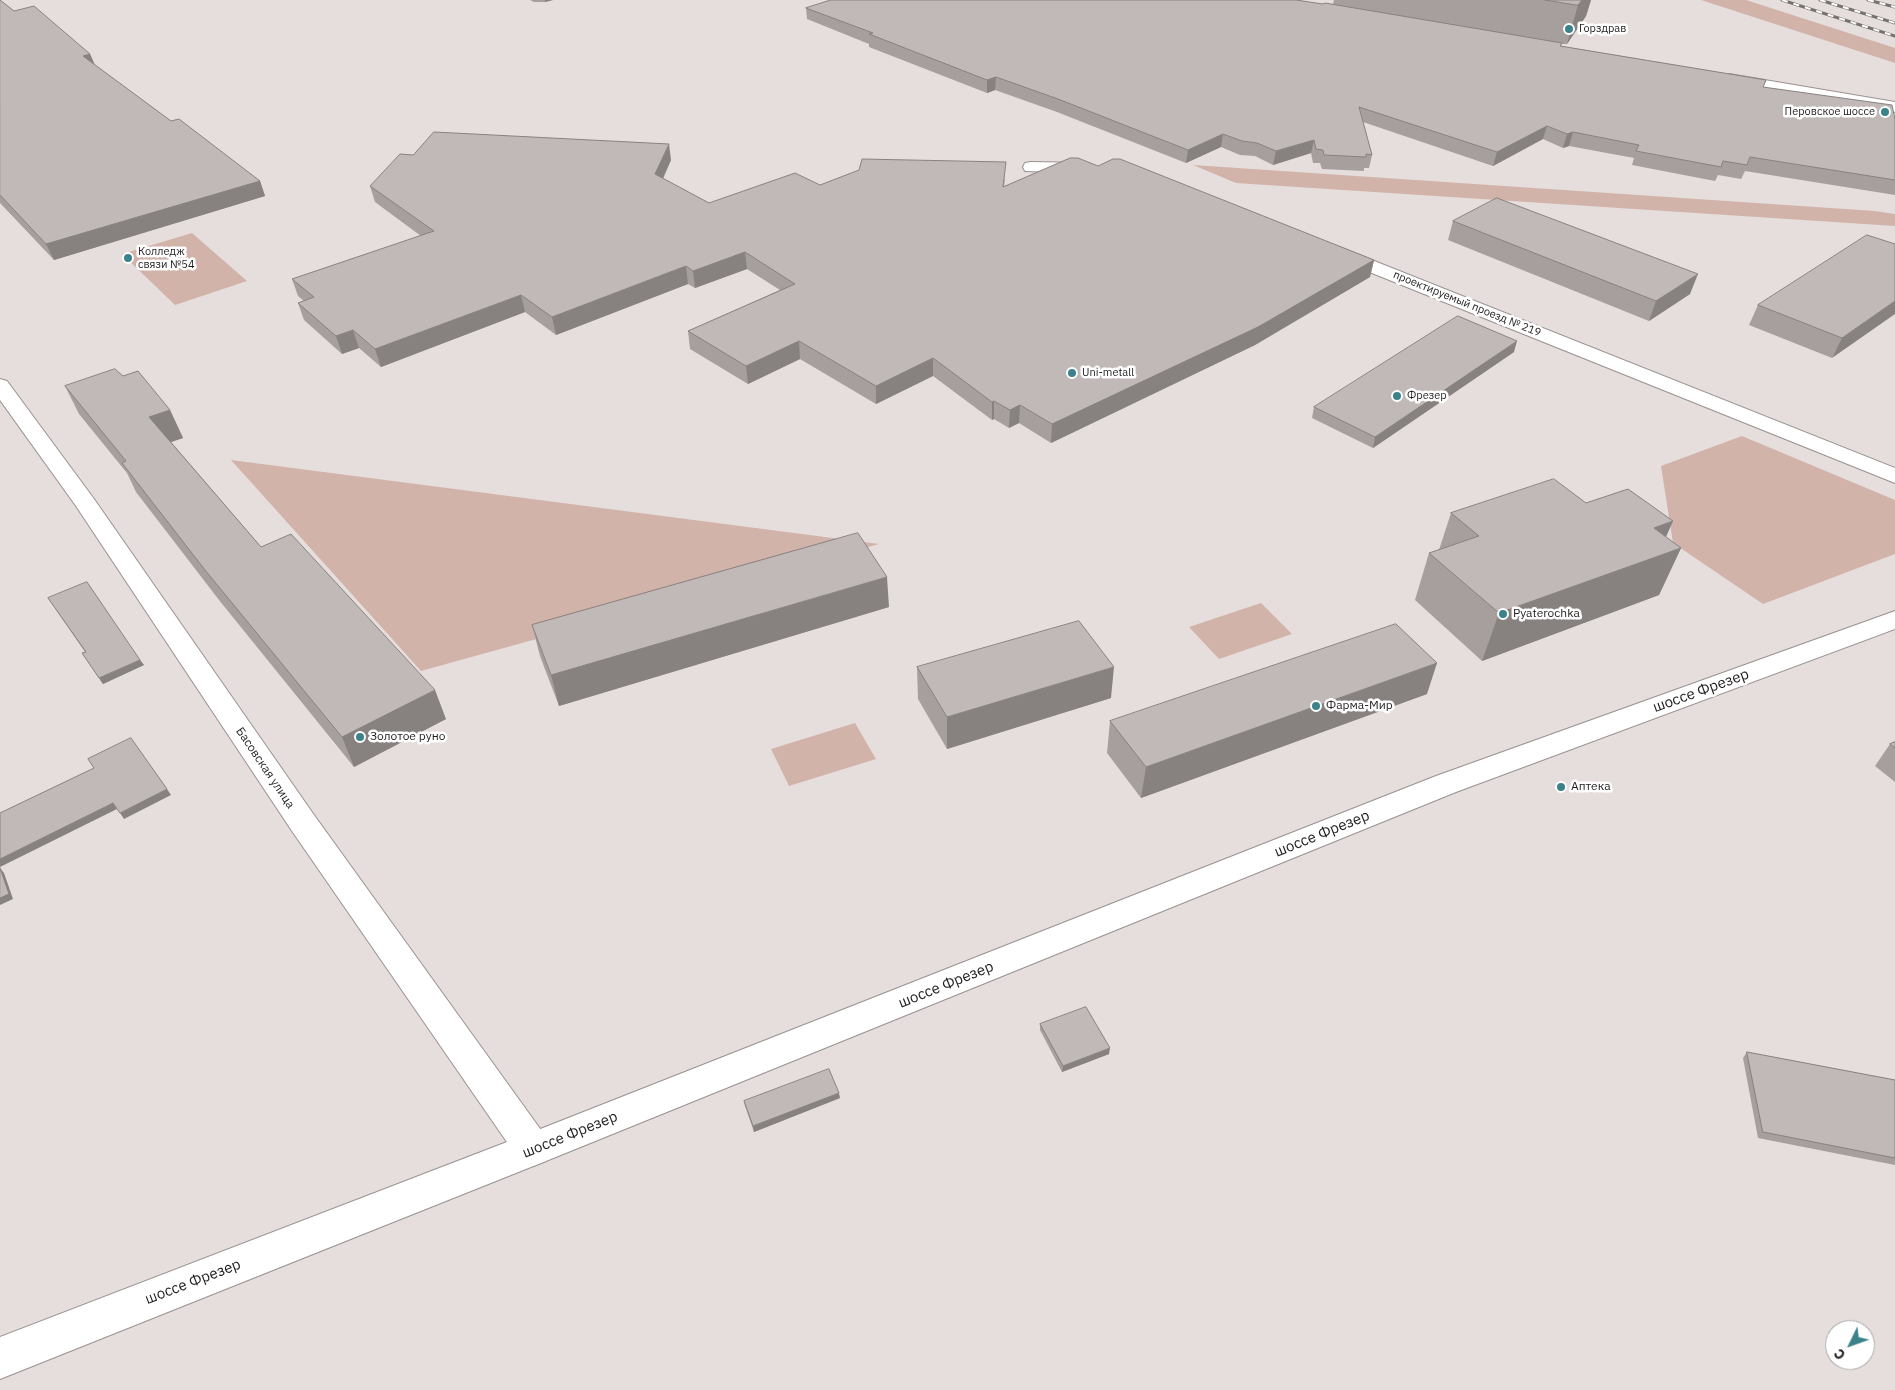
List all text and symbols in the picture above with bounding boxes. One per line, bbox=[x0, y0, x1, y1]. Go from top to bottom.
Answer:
place label: Горздрав bbox=[1579, 22, 1626, 36]
marker: Горздрав bbox=[1563, 23, 1575, 35]
place label: Перовское шоссе bbox=[1785, 105, 1875, 119]
marker: Перовское шоссе bbox=[1879, 106, 1891, 118]
place label: Колледж связи №54 bbox=[138, 245, 195, 271]
marker: Колледж связи №54 bbox=[122, 252, 134, 264]
street label: проектируемый проезд № 219 bbox=[1391, 268, 1543, 340]
place label: Uni-metall bbox=[1082, 366, 1134, 380]
marker: Uni-metall bbox=[1066, 367, 1078, 379]
place label: Фрезер bbox=[1407, 389, 1447, 403]
marker: Фрезер bbox=[1391, 390, 1403, 402]
place label: Pyaterochka bbox=[1513, 607, 1580, 621]
marker: Pyaterochka bbox=[1497, 608, 1509, 620]
street label: шоссе Фрезер bbox=[1650, 665, 1752, 717]
place label: Фарма-Мир bbox=[1326, 699, 1393, 713]
marker: Фарма-Мир bbox=[1310, 700, 1322, 712]
street label: Басовская улица bbox=[233, 725, 297, 811]
place label: Золотое руно bbox=[370, 730, 445, 744]
marker: Золотое руно bbox=[354, 731, 366, 743]
place label: Аптека bbox=[1571, 780, 1611, 794]
marker: Аптека bbox=[1555, 781, 1567, 793]
street label: шоссе Фрезер bbox=[1272, 807, 1372, 861]
street label: шоссе Фрезер bbox=[896, 958, 996, 1012]
street label: шоссе Фрезер bbox=[520, 1108, 620, 1162]
street label: шоссе Фрезер bbox=[143, 1255, 243, 1309]
north arrow bbox=[1825, 1320, 1875, 1370]
text: С bbox=[1830, 1345, 1849, 1364]

